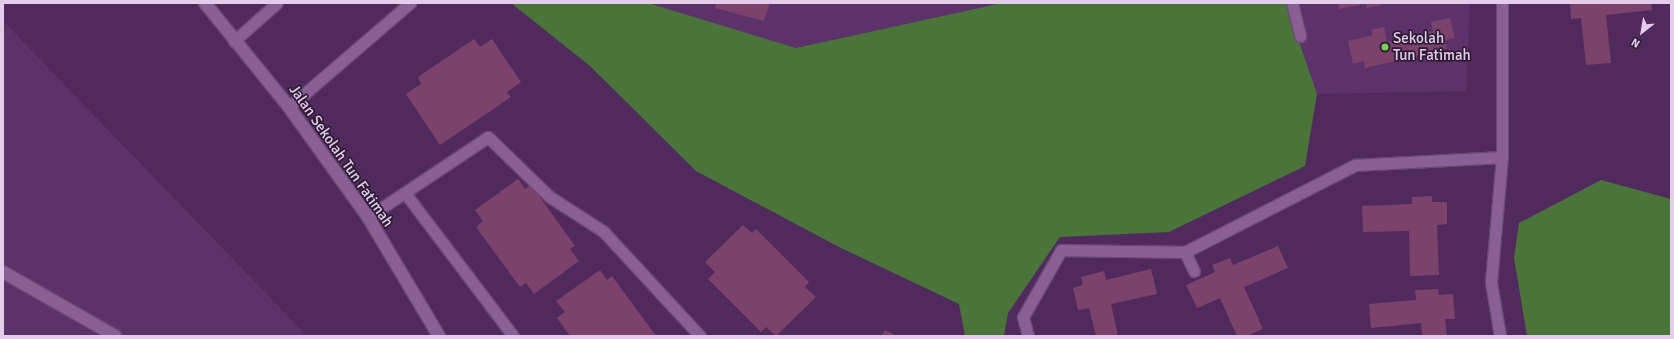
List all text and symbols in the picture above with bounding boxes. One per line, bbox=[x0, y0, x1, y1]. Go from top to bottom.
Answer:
north arrow bbox=[1622, 12, 1662, 52]
place label: Sekolah Tun Fatimah bbox=[1393, 29, 1471, 64]
text: N bbox=[1629, 35, 1642, 50]
marker: Sekolah Tun Fatimah bbox=[1380, 42, 1390, 52]
street label: Jalan Sekolah Tun Fatimah bbox=[285, 81, 397, 231]

